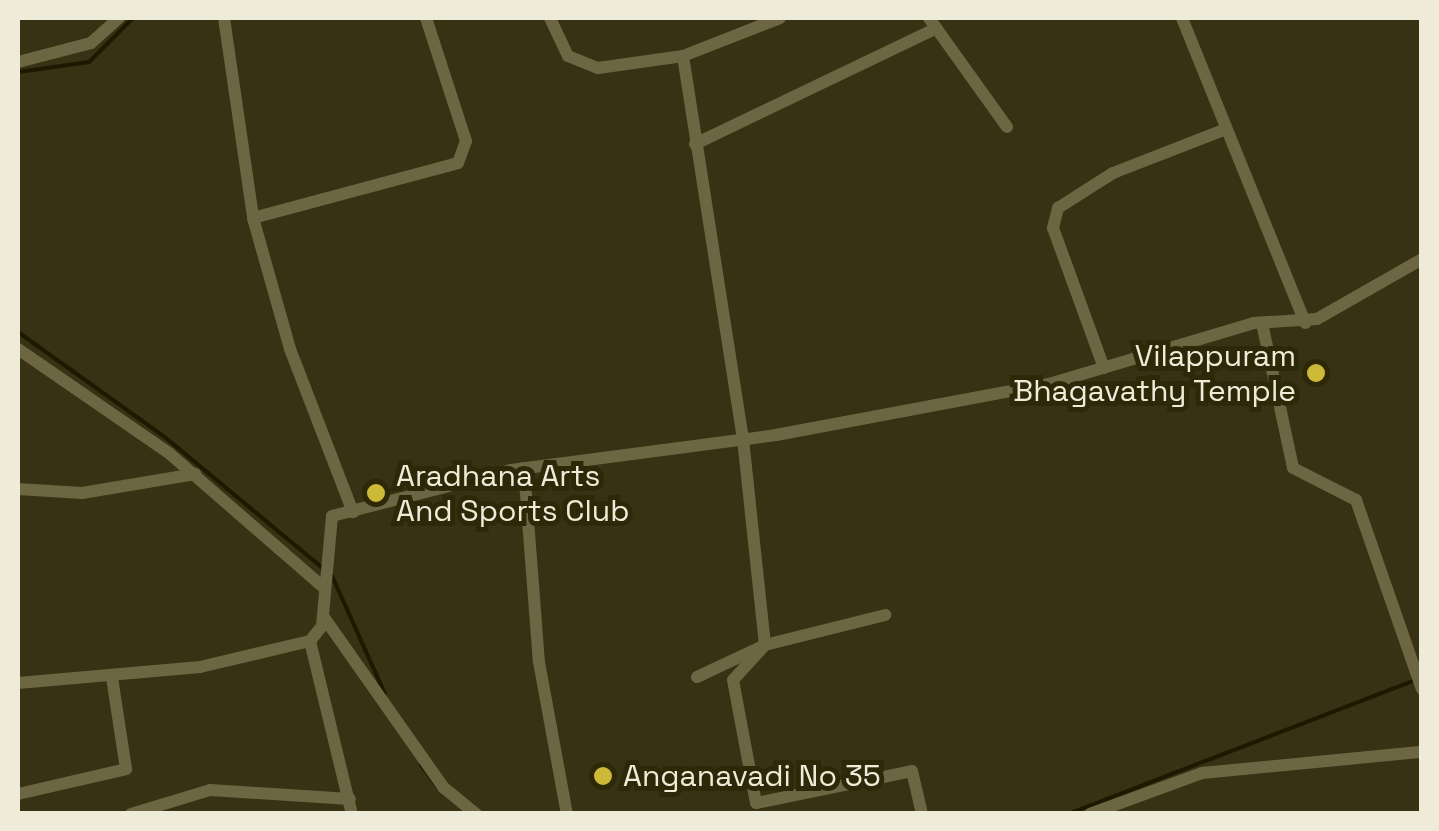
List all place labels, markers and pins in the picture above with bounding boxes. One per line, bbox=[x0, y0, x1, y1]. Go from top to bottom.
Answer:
place label: Vilappuram Bhagavathy Temple bbox=[1013, 338, 1296, 408]
marker: Vilappuram Bhagavathy Temple bbox=[1305, 362, 1327, 384]
place label: Aradhana Arts And Sports Club bbox=[396, 458, 629, 528]
marker: Aradhana Arts And Sports Club bbox=[365, 482, 387, 504]
place label: Anganavadi No 35 bbox=[623, 758, 881, 794]
marker: Anganavadi No 35 bbox=[592, 765, 614, 787]

